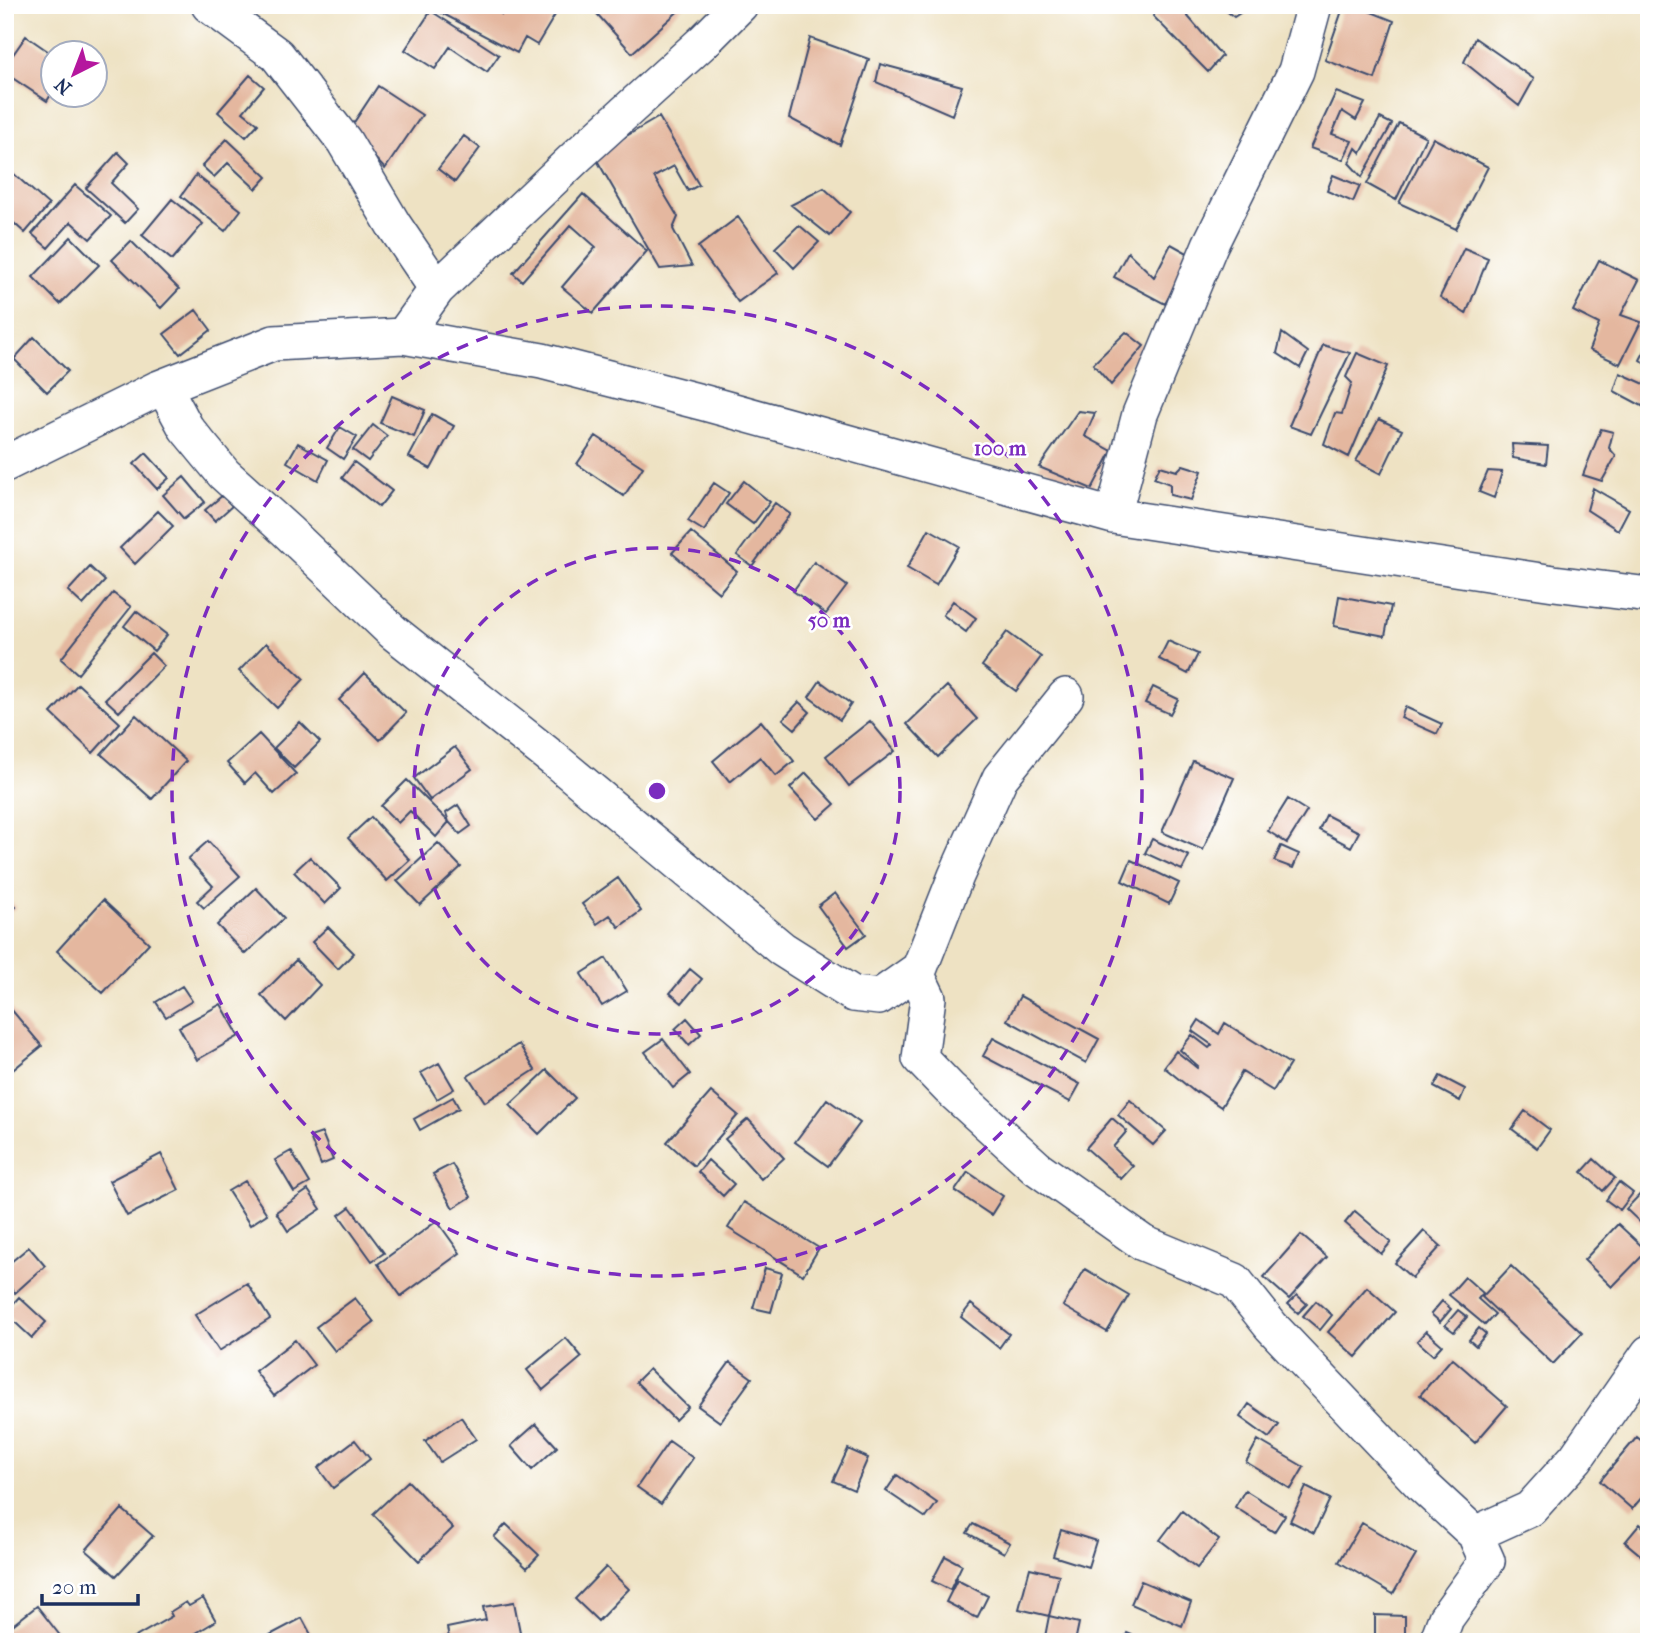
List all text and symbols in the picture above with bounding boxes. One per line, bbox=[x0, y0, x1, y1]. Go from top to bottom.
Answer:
north arrow bbox=[38, 38, 108, 108]
text: N bbox=[50, 73, 76, 99]
text: 100 m bbox=[974, 436, 1027, 460]
text: 50 m bbox=[808, 608, 851, 632]
centre of rings bbox=[645, 779, 669, 803]
scale bar bbox=[42, 1563, 138, 1607]
text: 20 m bbox=[52, 1575, 97, 1599]

